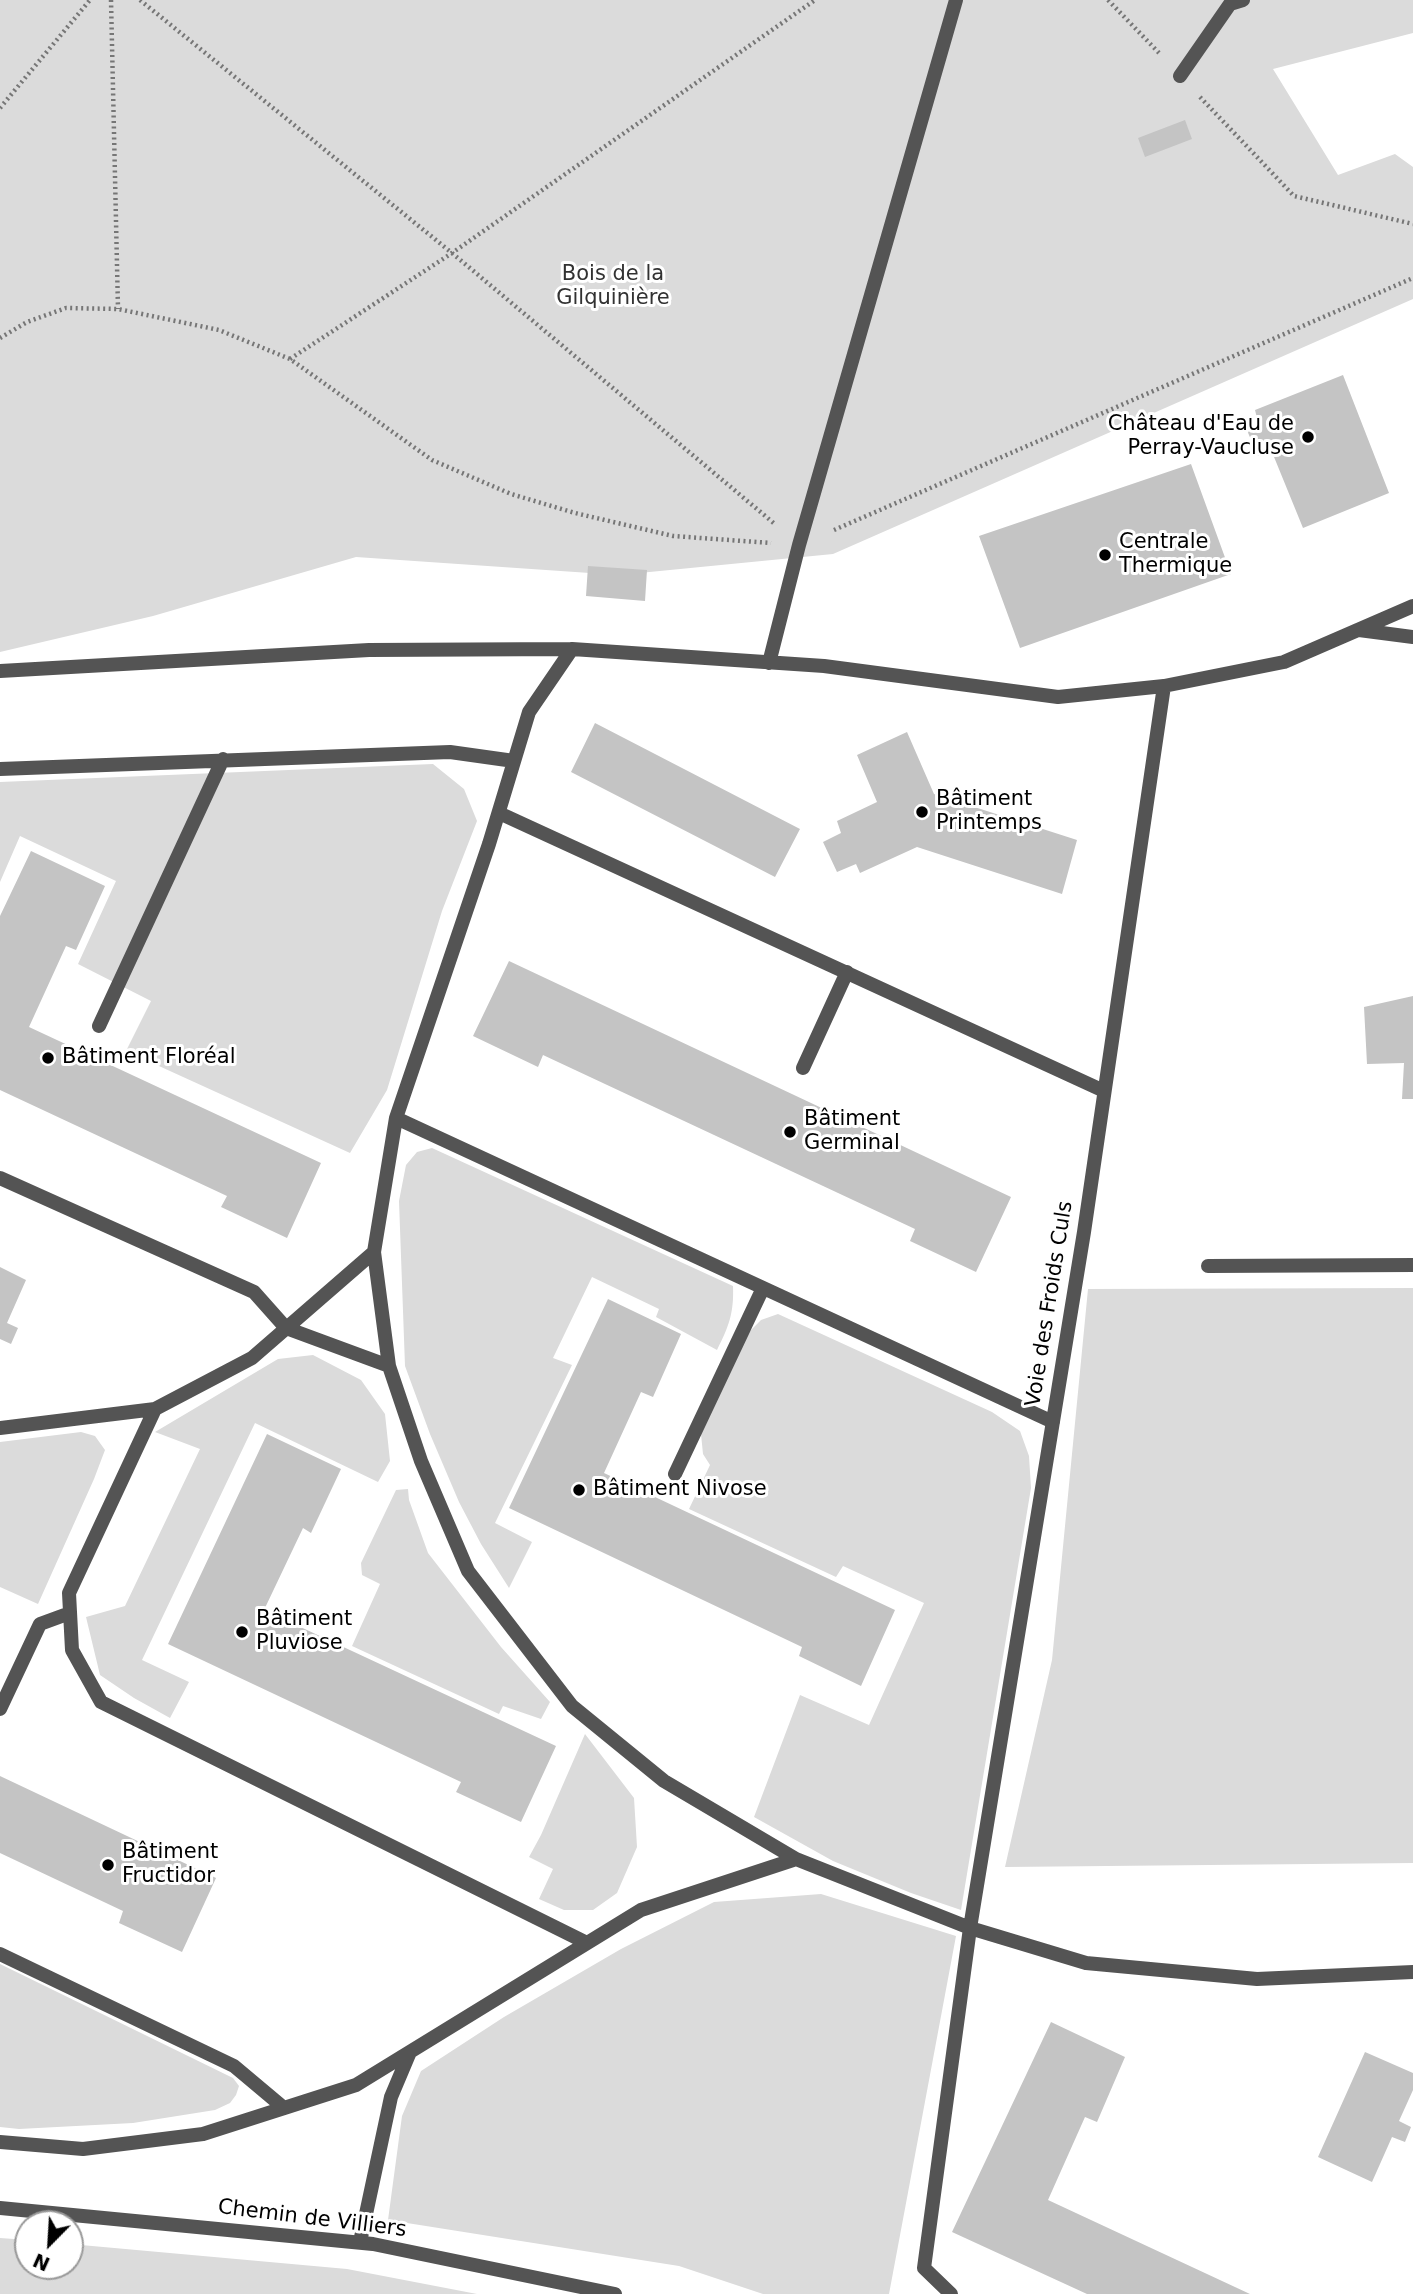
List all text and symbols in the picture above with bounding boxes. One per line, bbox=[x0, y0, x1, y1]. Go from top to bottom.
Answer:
park label: Bois de la Gilquinière bbox=[556, 262, 670, 312]
place label: Château d'Eau de Perray-Vaucluse bbox=[1108, 412, 1294, 462]
marker: Château d'Eau de Perray-Vaucluse bbox=[1300, 429, 1316, 445]
place label: Centrale Thermique bbox=[1119, 530, 1232, 580]
marker: Centrale Thermique bbox=[1097, 547, 1113, 563]
place label: Bâtiment Printemps bbox=[936, 787, 1042, 837]
marker: Bâtiment Printemps bbox=[914, 804, 930, 820]
place label: Bâtiment Floréal bbox=[62, 1045, 235, 1071]
marker: Bâtiment Floréal bbox=[40, 1050, 56, 1066]
place label: Bâtiment Germinal bbox=[804, 1107, 900, 1157]
marker: Bâtiment Germinal bbox=[782, 1124, 798, 1140]
street label: Voie des Froids Culs bbox=[1021, 1199, 1079, 1409]
place label: Bâtiment Nivose bbox=[593, 1477, 767, 1503]
marker: Bâtiment Nivose bbox=[571, 1482, 587, 1498]
place label: Bâtiment Pluviose bbox=[256, 1607, 352, 1657]
marker: Bâtiment Pluviose bbox=[234, 1624, 250, 1640]
place label: Bâtiment Fructidor bbox=[122, 1840, 218, 1890]
marker: Bâtiment Fructidor bbox=[100, 1857, 116, 1873]
street label: Chemin de Villiers bbox=[216, 2195, 408, 2243]
north arrow bbox=[14, 2210, 84, 2280]
text: N bbox=[30, 2249, 53, 2276]

